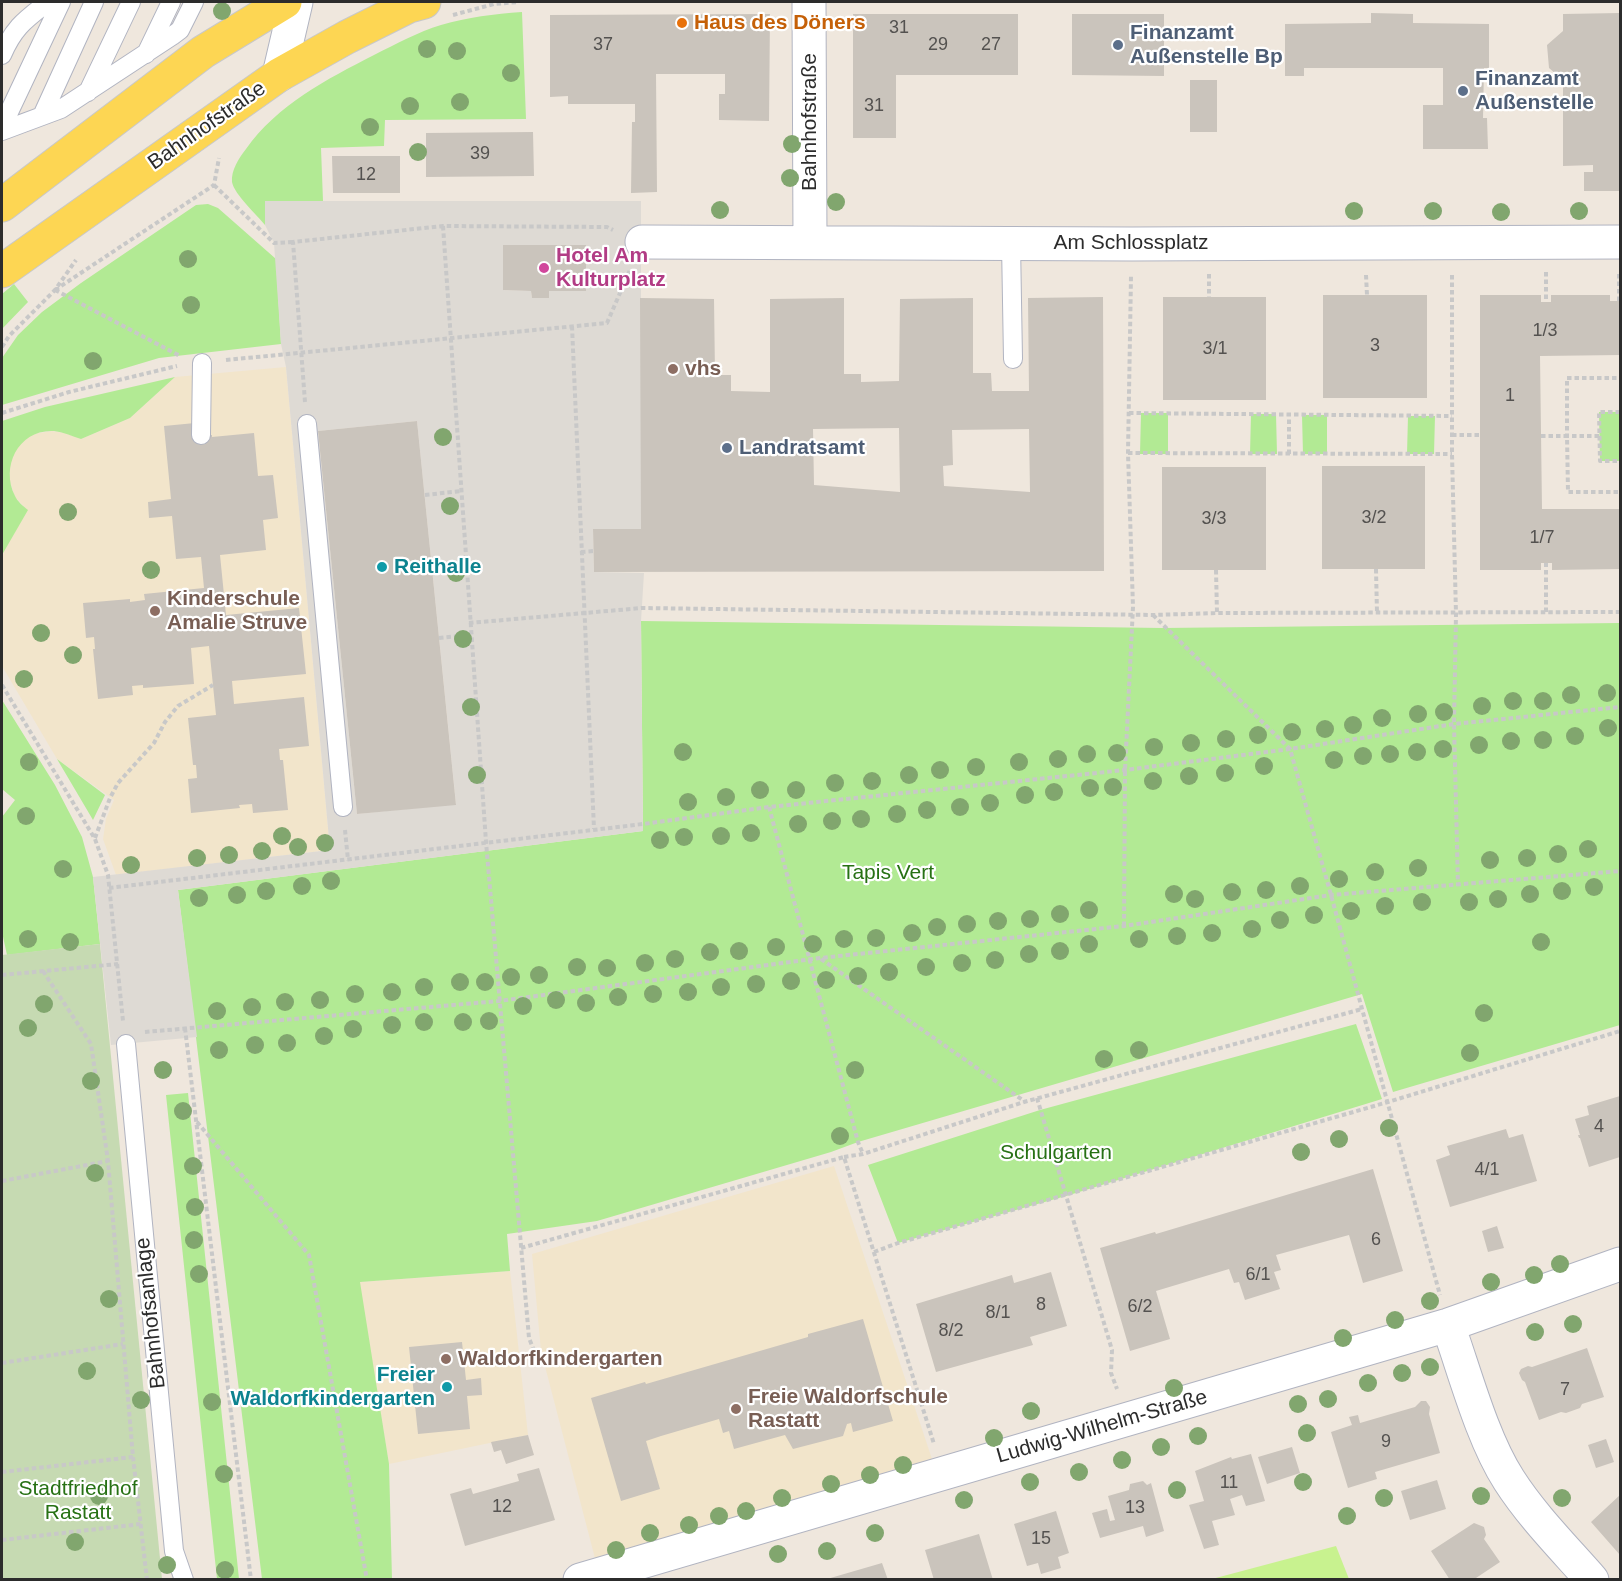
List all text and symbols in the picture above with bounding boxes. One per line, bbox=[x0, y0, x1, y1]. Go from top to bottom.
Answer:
place label: Haus des Döners bbox=[694, 10, 866, 36]
marker: Haus des Döners bbox=[675, 16, 689, 30]
house number: 31 bbox=[889, 17, 909, 39]
place label: Finanzamt Außenstelle Bp bbox=[1130, 20, 1283, 70]
house number: 37 bbox=[593, 34, 613, 56]
house number: 29 bbox=[928, 34, 948, 56]
house number: 27 bbox=[981, 34, 1001, 56]
marker: Finanzamt Außenstelle Bp bbox=[1111, 38, 1125, 52]
street label: Bahnhofstraße bbox=[797, 53, 823, 191]
place label: Finanzamt Außenstelle bbox=[1475, 66, 1594, 116]
street label: Bahnhofstraße bbox=[143, 76, 271, 176]
marker: Finanzamt Außenstelle bbox=[1456, 84, 1470, 98]
house number: 31 bbox=[864, 95, 884, 117]
house number: 39 bbox=[470, 143, 490, 165]
house number: 12 bbox=[356, 164, 376, 186]
street label: Am Schlossplatz bbox=[1053, 230, 1209, 256]
place label: Hotel Am Kulturplatz bbox=[556, 243, 666, 293]
marker: Hotel Am Kulturplatz bbox=[537, 261, 551, 275]
house number: 1/3 bbox=[1532, 320, 1558, 342]
house number: 3 bbox=[1370, 335, 1380, 357]
house number: 3/1 bbox=[1202, 338, 1228, 360]
place label: vhs bbox=[685, 356, 721, 382]
marker: vhs bbox=[666, 362, 680, 376]
house number: 1 bbox=[1505, 385, 1515, 407]
place label: Landratsamt bbox=[739, 435, 865, 461]
marker: Landratsamt bbox=[720, 441, 734, 455]
house number: 3/2 bbox=[1361, 507, 1387, 529]
house number: 3/3 bbox=[1201, 508, 1227, 530]
house number: 1/7 bbox=[1529, 527, 1555, 549]
place label: Reithalle bbox=[394, 554, 482, 580]
marker: Reithalle bbox=[375, 560, 389, 574]
place label: Kinderschule Amalie Struve bbox=[167, 586, 307, 636]
marker: Kinderschule Amalie Struve bbox=[148, 604, 162, 618]
park label: Tapis Vert bbox=[842, 860, 934, 886]
house number: 4 bbox=[1594, 1116, 1604, 1138]
park label: Schulgarten bbox=[1000, 1140, 1112, 1166]
house number: 4/1 bbox=[1474, 1159, 1500, 1181]
house number: 6 bbox=[1371, 1229, 1381, 1251]
street label: Bahnhofsanlage bbox=[131, 1236, 171, 1390]
house number: 6/1 bbox=[1245, 1264, 1271, 1286]
house number: 8 bbox=[1036, 1294, 1046, 1316]
house number: 6/2 bbox=[1127, 1296, 1153, 1318]
house number: 8/1 bbox=[985, 1302, 1011, 1324]
house number: 8/2 bbox=[938, 1320, 964, 1342]
place label: Waldorfkindergarten bbox=[458, 1346, 663, 1372]
marker: Waldorfkindergarten bbox=[439, 1352, 453, 1366]
place label: Freier Waldorfkindergarten bbox=[230, 1362, 435, 1412]
house number: 7 bbox=[1560, 1379, 1570, 1401]
marker: Freier Waldorfkindergarten bbox=[440, 1380, 454, 1394]
place label: Freie Waldorfschule Rastatt bbox=[748, 1384, 948, 1434]
street label: Ludwig-Wilhelm-Straße bbox=[994, 1385, 1210, 1469]
marker: Freie Waldorfschule Rastatt bbox=[729, 1402, 743, 1416]
house number: 9 bbox=[1381, 1431, 1391, 1453]
house number: 11 bbox=[1220, 1472, 1238, 1494]
park label: Stadtfriedhof Rastatt bbox=[18, 1476, 138, 1526]
house number: 12 bbox=[492, 1496, 512, 1518]
house number: 13 bbox=[1125, 1497, 1145, 1519]
house number: 15 bbox=[1031, 1528, 1051, 1550]

